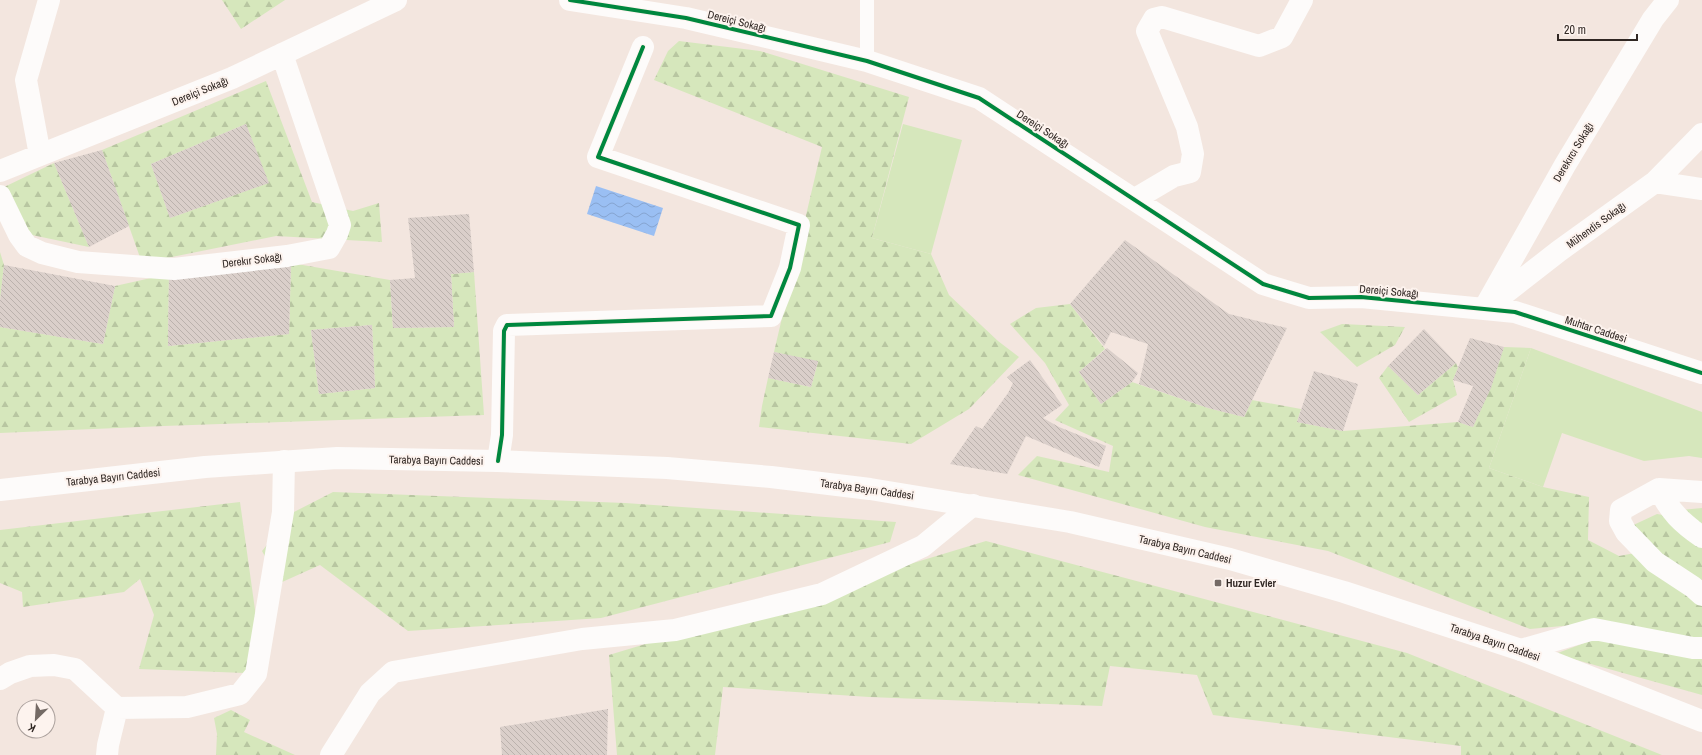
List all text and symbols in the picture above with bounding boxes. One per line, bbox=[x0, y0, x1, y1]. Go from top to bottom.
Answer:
street label: Dereiçi Sokağı bbox=[706, 7, 768, 35]
scale bar bbox=[1558, 16, 1637, 42]
text: 20 m bbox=[1564, 22, 1586, 38]
street label: Dereiçi Sokağı bbox=[170, 73, 230, 109]
street label: Dereiçi Sokağı bbox=[1014, 107, 1072, 151]
street label: Derekırcı Sokağı bbox=[1550, 120, 1596, 184]
street label: Mühendis Sokağı bbox=[1563, 199, 1629, 251]
street label: Derekır Sokağı bbox=[221, 249, 283, 271]
street label: Dereiçi Sokağı bbox=[1359, 281, 1419, 301]
street label: Muhtar Caddesi bbox=[1563, 312, 1629, 346]
street label: Tarabya Bayırı Caddesi bbox=[389, 452, 483, 468]
street label: Tarabya Bayırı Caddesi bbox=[65, 465, 161, 489]
street label: Tarabya Bayırı Caddesi bbox=[819, 475, 915, 503]
street label: Tarabya Bayırı Caddesi bbox=[1137, 532, 1233, 566]
place label: Huzur Evler bbox=[1226, 576, 1277, 590]
marker: Huzur Evler bbox=[1213, 578, 1223, 588]
street label: Tarabya Bayırı Caddesi bbox=[1448, 620, 1542, 664]
north arrow bbox=[16, 699, 56, 739]
text: K bbox=[25, 720, 38, 736]

